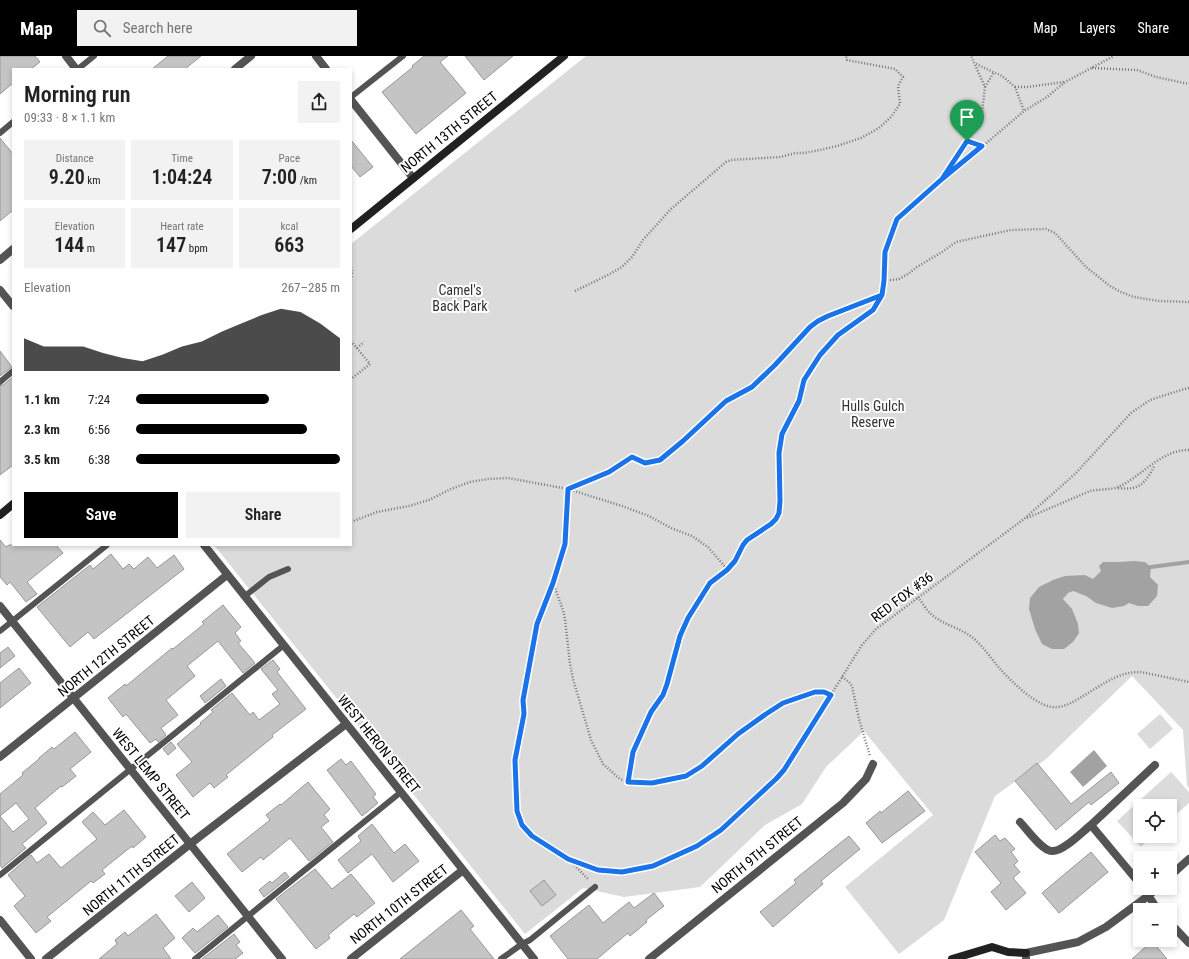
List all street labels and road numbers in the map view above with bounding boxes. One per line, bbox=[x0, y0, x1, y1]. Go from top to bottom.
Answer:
street label: NORTH 13TH STREET bbox=[398, 88, 500, 176]
street label: RED FOX #36 bbox=[868, 569, 936, 625]
street label: NORTH 12TH STREET bbox=[55, 612, 157, 700]
street label: WEST HERON STREET bbox=[334, 692, 424, 796]
street label: WEST LEMP STREET bbox=[109, 725, 193, 823]
street label: NORTH 9TH STREET bbox=[708, 813, 806, 897]
street label: NORTH 11TH STREET bbox=[80, 831, 182, 919]
street label: NORTH 10TH STREET bbox=[347, 861, 451, 947]

